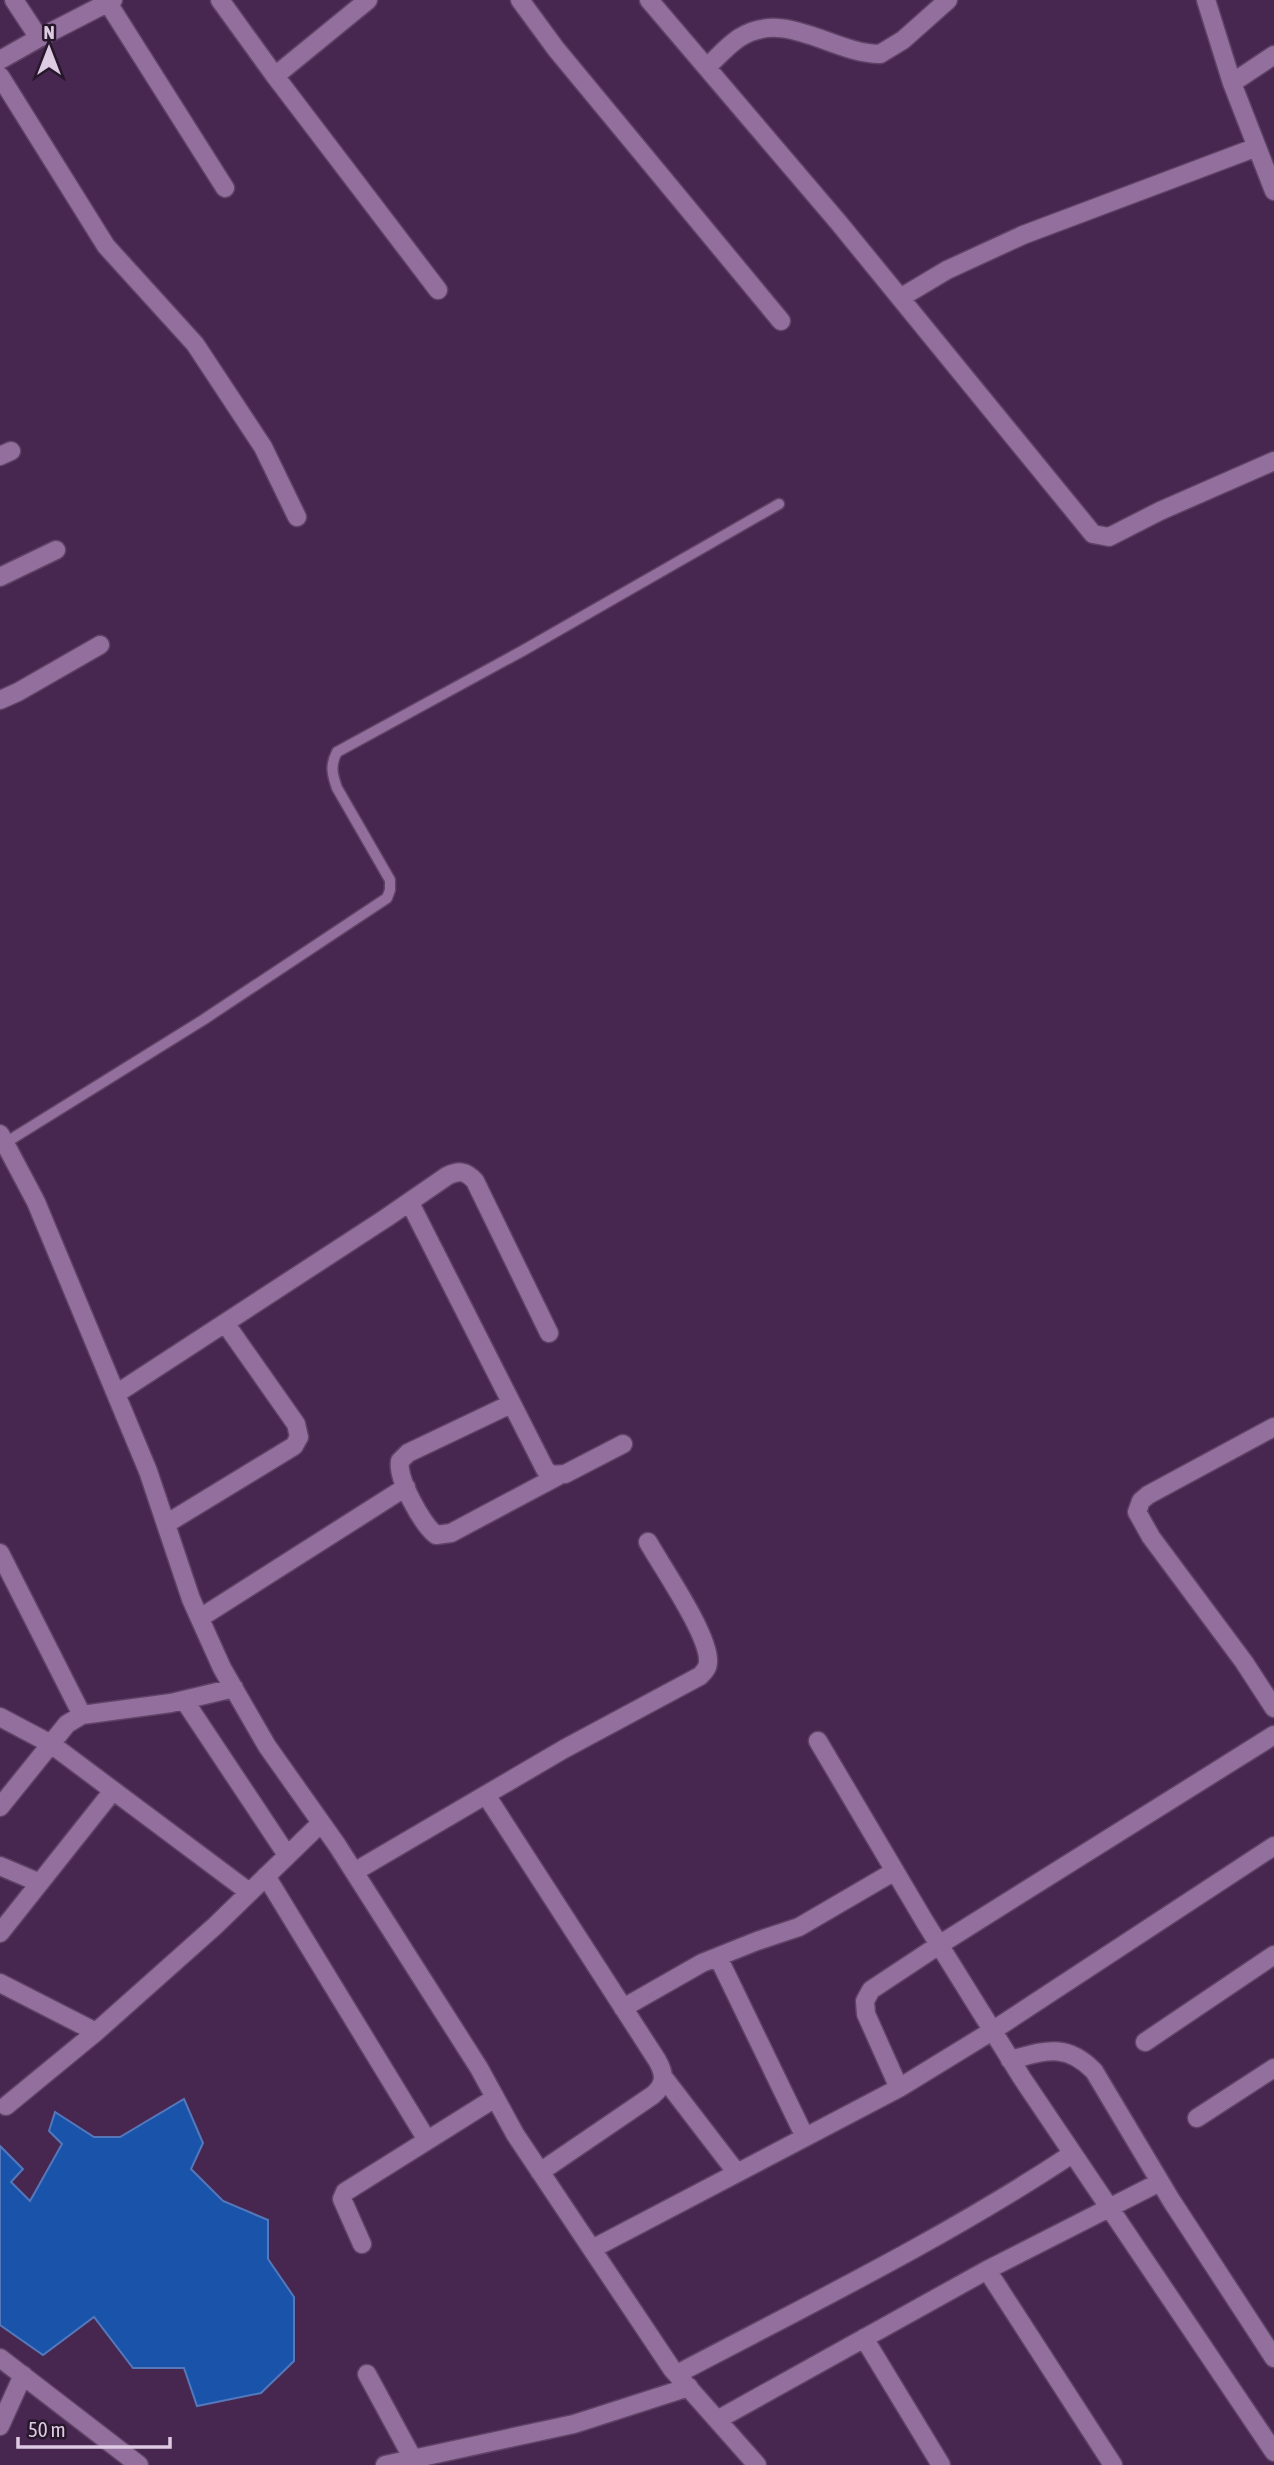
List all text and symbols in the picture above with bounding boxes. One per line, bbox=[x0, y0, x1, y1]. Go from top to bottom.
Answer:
north arrow bbox=[14, 14, 84, 84]
text: N bbox=[43, 21, 55, 43]
scale bar bbox=[18, 2406, 170, 2450]
text: 50 m bbox=[28, 2417, 66, 2441]

